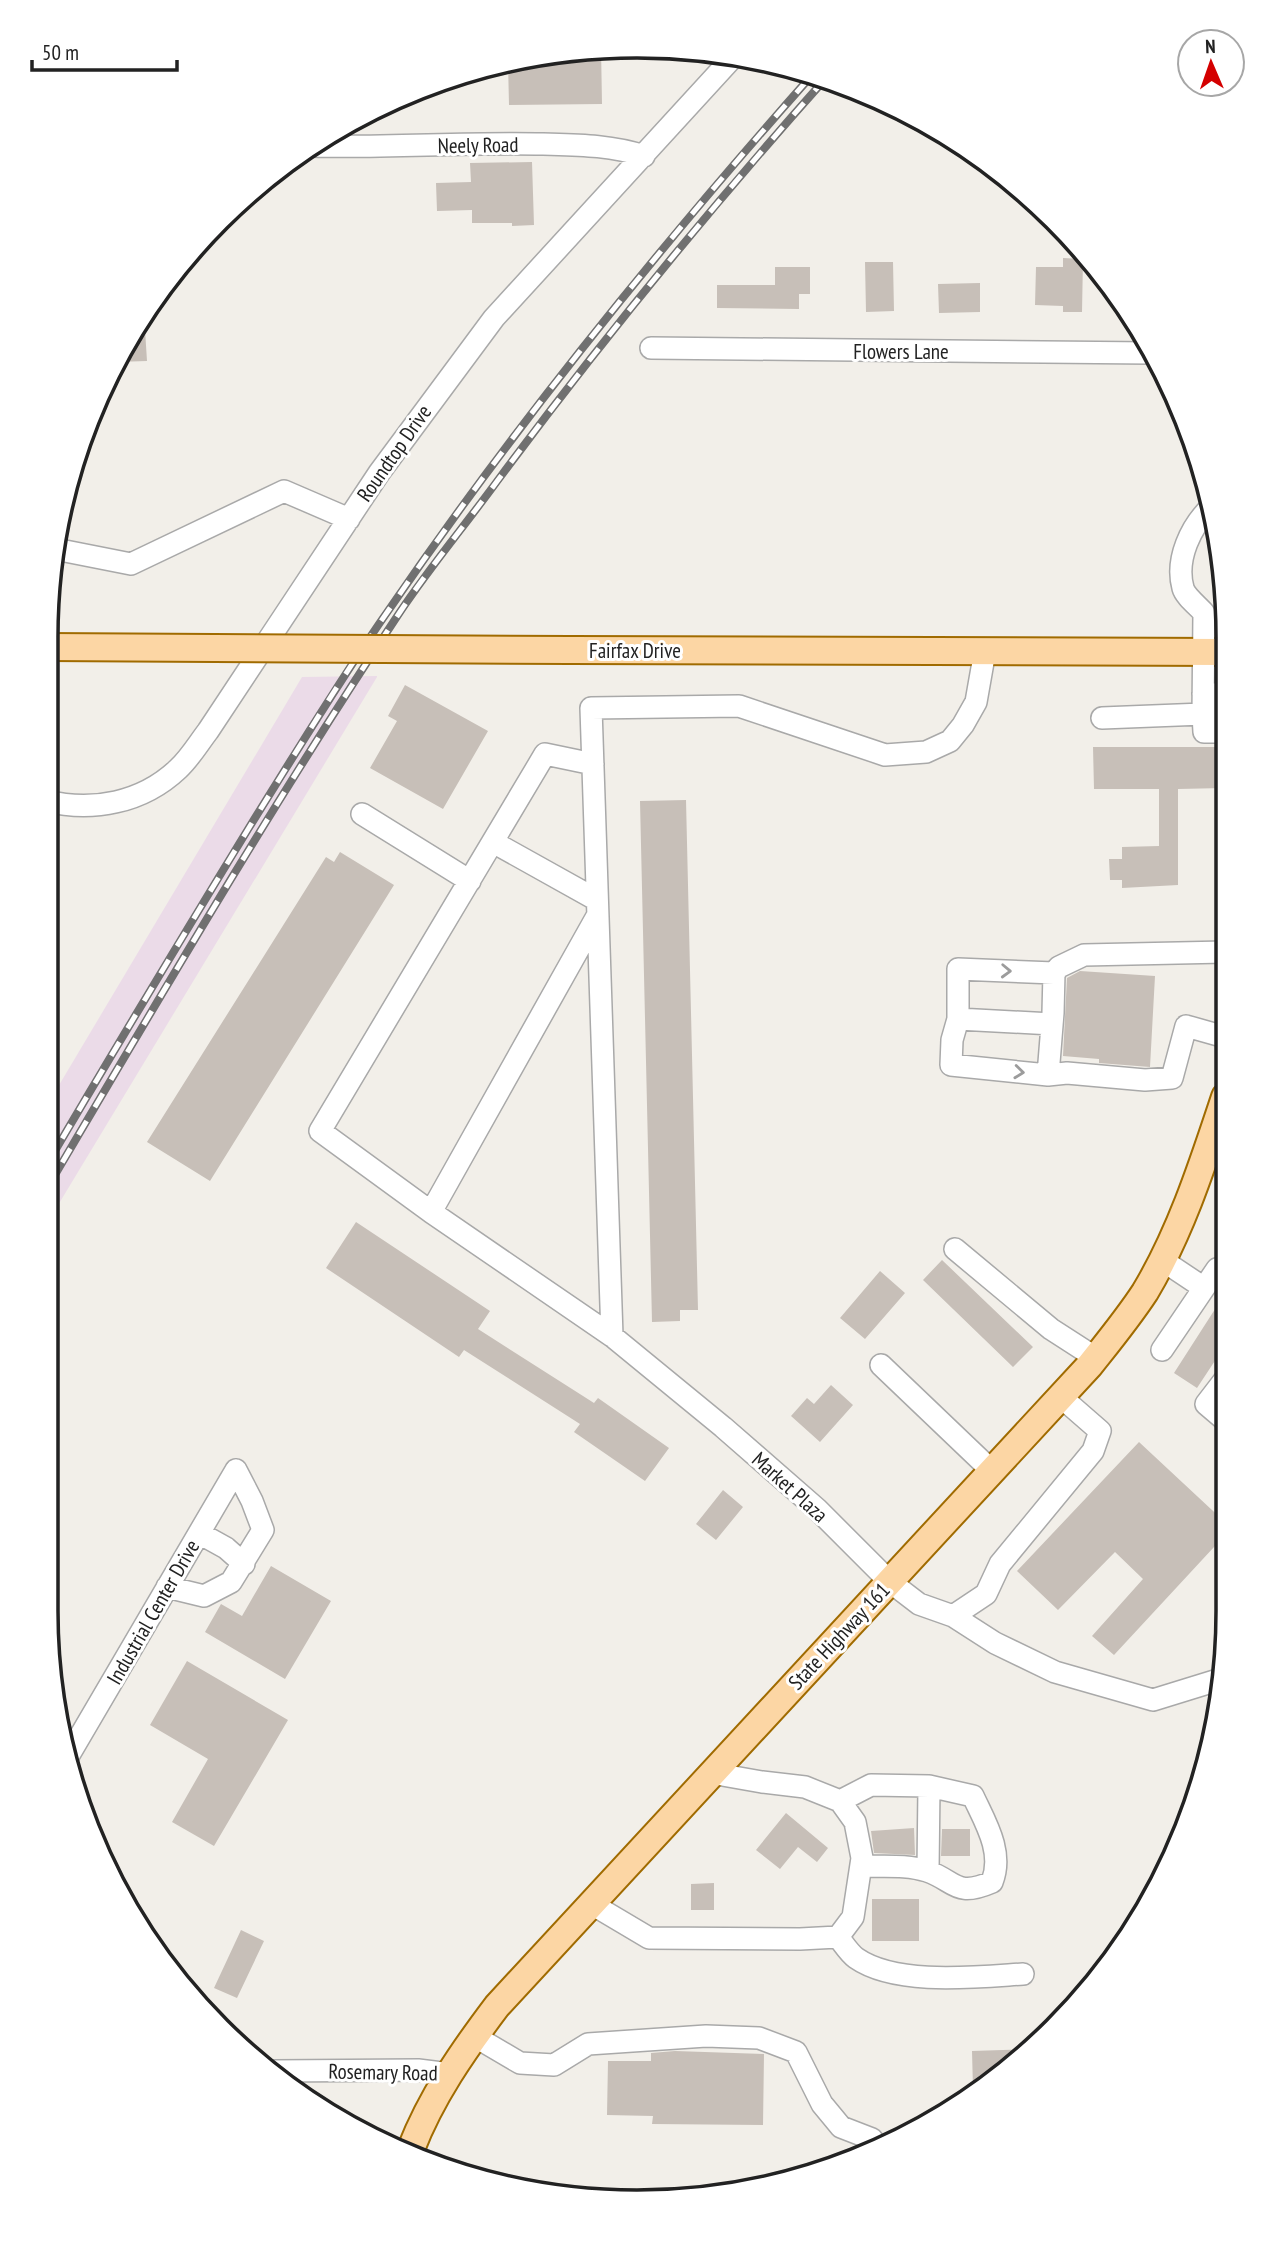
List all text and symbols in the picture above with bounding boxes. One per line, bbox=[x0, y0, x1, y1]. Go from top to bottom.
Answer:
scale bar bbox=[32, 28, 177, 72]
north arrow bbox=[1176, 28, 1246, 98]
text: N bbox=[1205, 34, 1216, 58]
text: 50 m bbox=[42, 39, 79, 66]
street label: Neely Road bbox=[437, 131, 519, 159]
street label: Flowers Lane bbox=[853, 338, 949, 365]
street label: Roundtop Drive bbox=[351, 399, 437, 507]
street label: Fairfax Drive bbox=[589, 637, 681, 664]
one-way arrow bbox=[1001, 963, 1012, 979]
one-way arrow bbox=[1014, 1064, 1025, 1079]
street label: Market Plaza bbox=[746, 1446, 834, 1528]
street label: Industrial Center Drive bbox=[101, 1535, 205, 1689]
street label: State Highway 161 bbox=[782, 1577, 896, 1695]
street label: Rosemary Road bbox=[328, 2058, 438, 2086]

